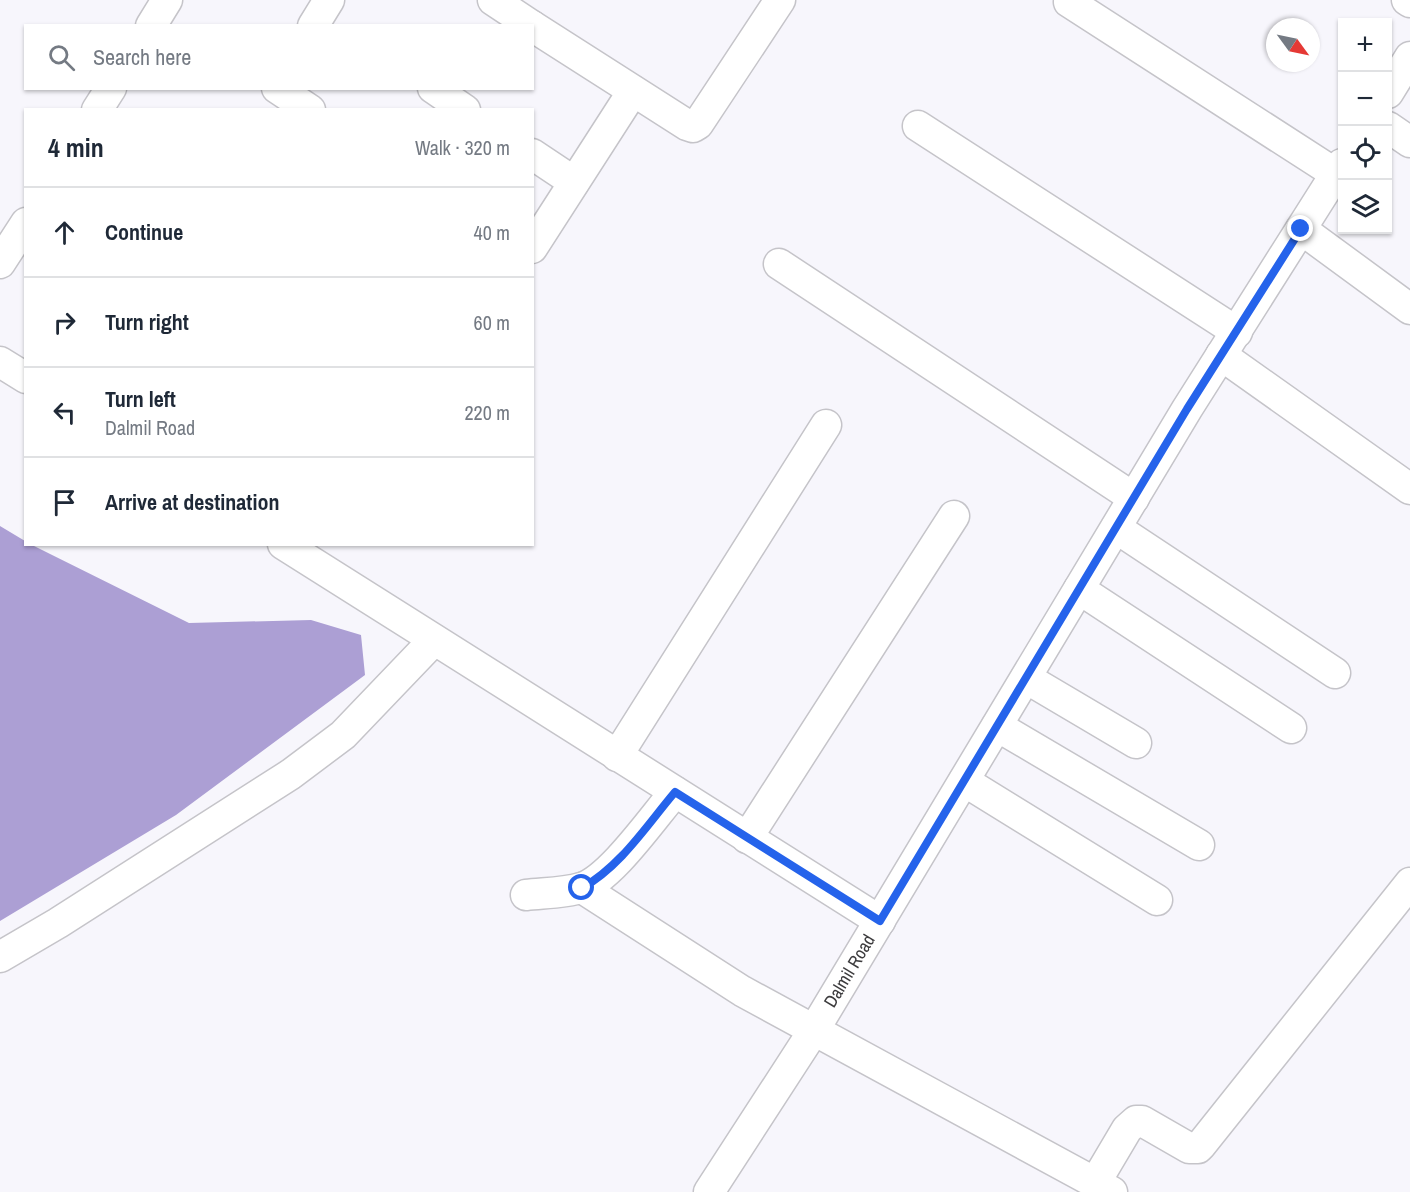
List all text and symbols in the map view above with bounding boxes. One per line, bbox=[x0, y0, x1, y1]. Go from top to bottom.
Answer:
north arrow bbox=[1266, 18, 1320, 72]
map controls bbox=[1338, 18, 1392, 234]
button: + bbox=[1338, 18, 1392, 72]
search box bbox=[24, 24, 534, 90]
icon: search bbox=[45, 41, 78, 74]
text: Search here bbox=[93, 42, 191, 72]
button: − bbox=[1338, 72, 1392, 126]
button: locate bbox=[1338, 126, 1392, 180]
text: 4 min bbox=[48, 130, 104, 165]
text: Walk · 320 m bbox=[415, 134, 510, 161]
button: layers bbox=[1338, 180, 1392, 234]
route end bbox=[1287, 215, 1313, 241]
icon: ahead bbox=[48, 216, 81, 249]
text: Continue bbox=[105, 217, 183, 247]
text: 40 m bbox=[474, 219, 510, 246]
icon: right bbox=[48, 306, 81, 339]
text: Turn right bbox=[105, 307, 189, 337]
text: 60 m bbox=[474, 309, 510, 336]
text: Turn left bbox=[105, 384, 176, 414]
icon: left bbox=[48, 396, 81, 429]
text: 220 m bbox=[464, 399, 510, 426]
text: Dalmil Road bbox=[105, 414, 195, 441]
icon: arrive bbox=[48, 486, 81, 519]
text: Arrive at destination bbox=[105, 487, 279, 517]
route start bbox=[568, 874, 594, 900]
street label: Dalmil Road bbox=[817, 929, 881, 1012]

